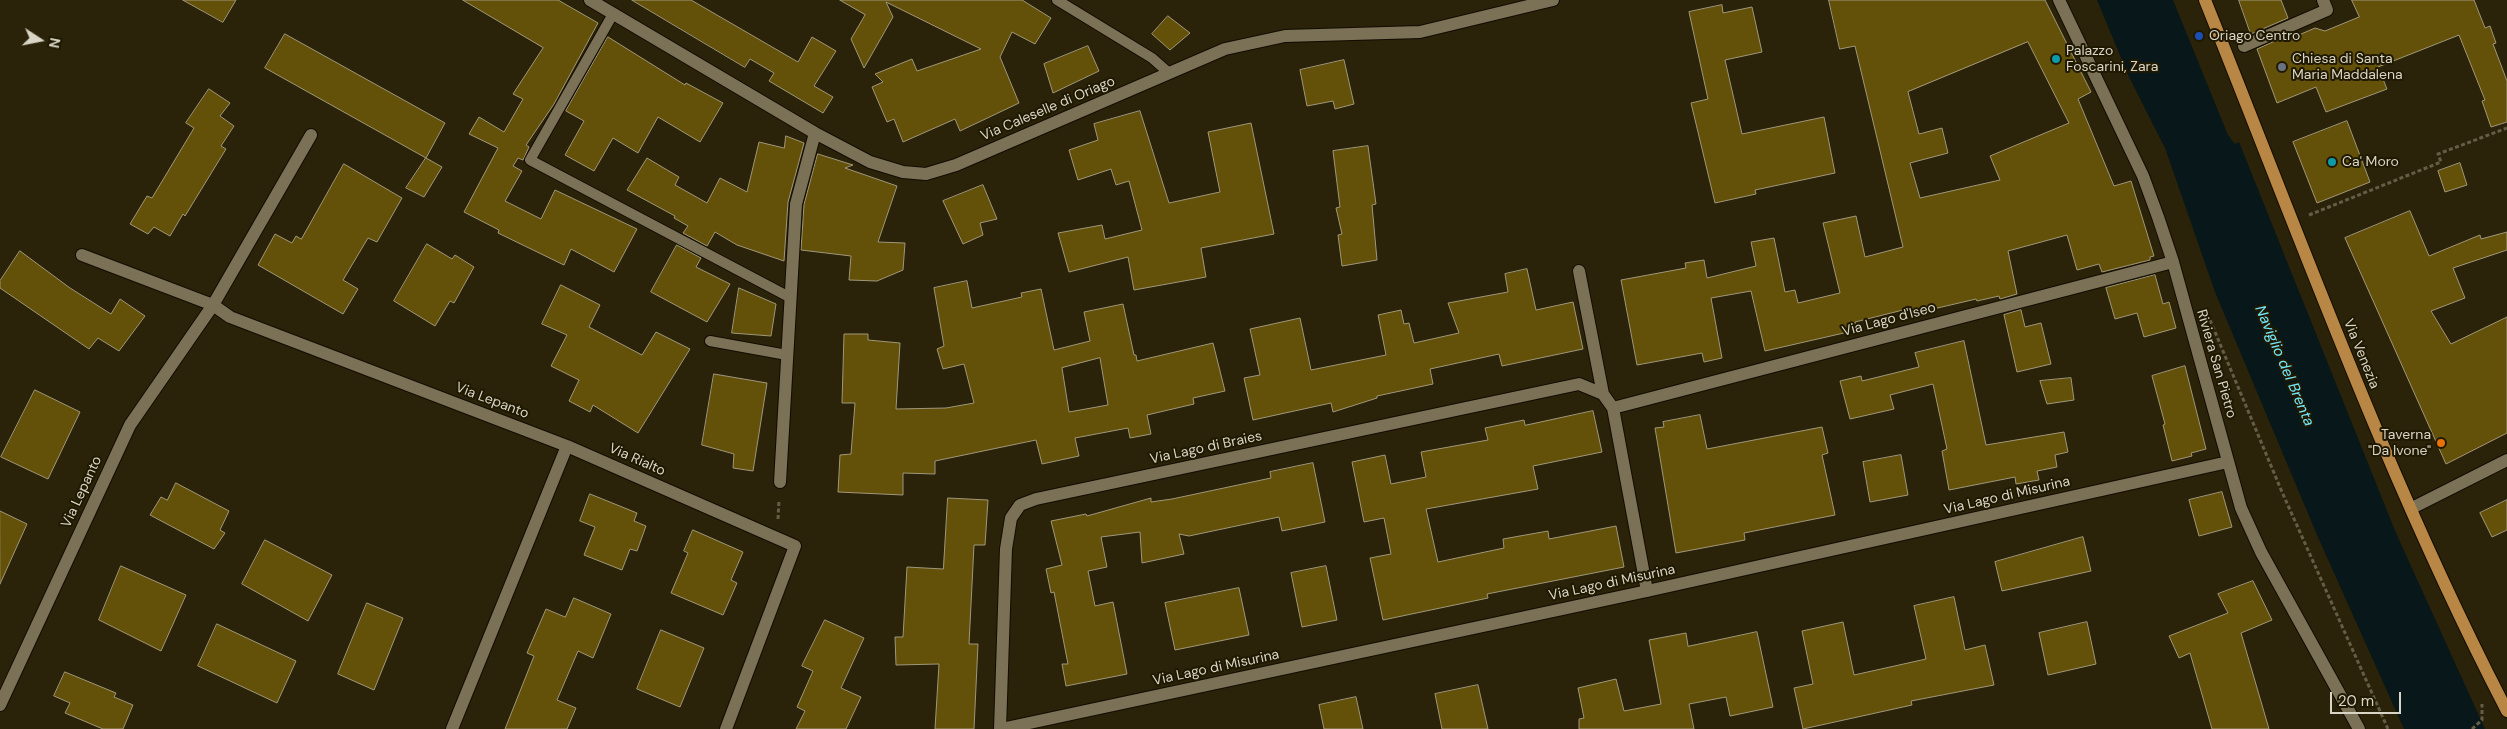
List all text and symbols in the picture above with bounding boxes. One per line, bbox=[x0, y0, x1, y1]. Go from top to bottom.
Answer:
north arrow bbox=[15, 15, 65, 65]
place label: Oriago Centro bbox=[2209, 28, 2300, 44]
marker: Oriago Centro bbox=[2193, 30, 2205, 42]
text: N bbox=[45, 36, 65, 50]
place label: Palazzo Foscarini, Zara bbox=[2066, 43, 2158, 75]
place label: Chiesa di Santa Maria Maddalena bbox=[2292, 51, 2403, 84]
marker: Palazzo Foscarini, Zara bbox=[2050, 53, 2062, 65]
marker: Chiesa di Santa Maria Maddalena bbox=[2276, 61, 2288, 73]
street label: Via Caleselle di Oriago bbox=[978, 73, 1118, 145]
place label: Ca' Moro bbox=[2342, 154, 2399, 170]
marker: Ca' Moro bbox=[2326, 156, 2338, 168]
street label: Via Lago d'Iseo bbox=[1840, 299, 1938, 341]
water label: Naviglio del Brenta bbox=[2250, 303, 2318, 429]
street label: Riviera San Pietro bbox=[2192, 308, 2240, 420]
street label: Via Venezia bbox=[2339, 317, 2383, 391]
street label: Via Lepanto bbox=[453, 379, 531, 423]
place label: Taverna "Da Ivone" bbox=[2368, 427, 2431, 460]
street label: Via Lago di Braies bbox=[1148, 428, 1264, 468]
marker: Taverna "Da Ivone" bbox=[2435, 437, 2447, 449]
street label: Via Rialto bbox=[606, 440, 668, 480]
street label: Via Lepanto bbox=[58, 454, 106, 530]
street label: Via Lago di Misurina bbox=[1942, 473, 2072, 519]
street label: Via Lago di Misurina bbox=[1547, 561, 1677, 605]
street label: Via Lago di Misurina bbox=[1151, 646, 1281, 690]
scale bar bbox=[2332, 682, 2403, 714]
text: 20 m bbox=[2338, 691, 2374, 711]

